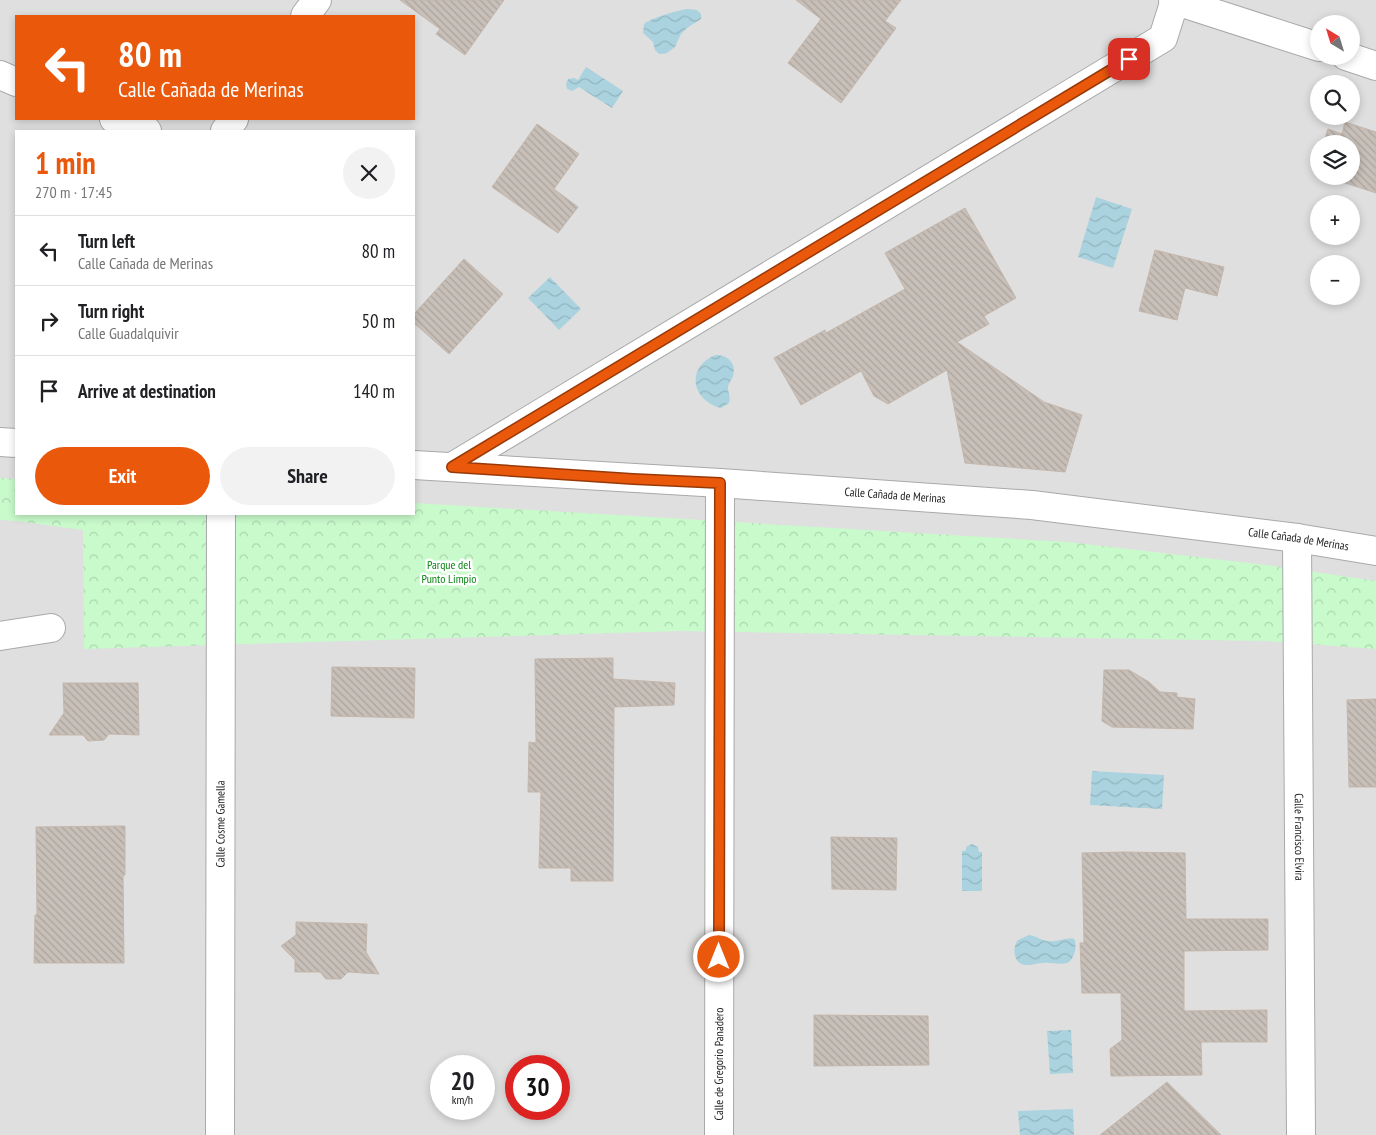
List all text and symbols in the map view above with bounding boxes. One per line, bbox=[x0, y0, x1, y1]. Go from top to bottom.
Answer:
north arrow bbox=[1310, 15, 1360, 65]
map controls bbox=[1310, 15, 1360, 305]
text: 80 m bbox=[118, 31, 182, 77]
icon: left bbox=[35, 35, 100, 100]
pin bbox=[1108, 38, 1150, 80]
icon: arrive bbox=[1115, 45, 1143, 73]
text: Calle Cañada de Merinas bbox=[118, 75, 304, 103]
button: search bbox=[1310, 75, 1360, 125]
button: layers bbox=[1310, 135, 1360, 185]
text: 1 min bbox=[35, 143, 96, 182]
button: close bbox=[343, 147, 395, 199]
text: 270 m · 17:45 bbox=[35, 182, 113, 202]
button: + bbox=[1310, 195, 1360, 245]
text: Turn left bbox=[78, 229, 135, 253]
icon: left bbox=[35, 237, 63, 265]
text: 80 m bbox=[362, 239, 395, 263]
text: Calle Cañada de Merinas bbox=[78, 253, 213, 273]
button: − bbox=[1310, 255, 1360, 305]
text: Turn right bbox=[78, 299, 144, 323]
icon: right bbox=[35, 307, 63, 335]
text: 50 m bbox=[362, 309, 395, 333]
text: Calle Guadalquivir bbox=[78, 323, 179, 343]
icon: arrive bbox=[35, 377, 63, 405]
text: Arrive at destination bbox=[78, 379, 216, 403]
text: 140 m bbox=[353, 379, 395, 403]
button: Exit bbox=[35, 447, 210, 505]
button: Share bbox=[220, 447, 395, 505]
street label: Calle Cañada de Merinas bbox=[844, 484, 946, 506]
street label: Calle Cañada de Merinas bbox=[1247, 524, 1350, 553]
park label: Parque del Punto Limpio bbox=[422, 557, 476, 586]
street label: Calle Cosme Gamella bbox=[212, 780, 228, 867]
street label: Calle Francisco Elvira bbox=[1292, 793, 1307, 881]
position arrow bbox=[692, 930, 744, 982]
street label: Calle de Gregorio Panadero bbox=[711, 1008, 726, 1120]
speed limit sign: 30 bbox=[505, 1055, 570, 1120]
text: 20 bbox=[451, 1065, 474, 1097]
text: km/h bbox=[452, 1092, 473, 1107]

